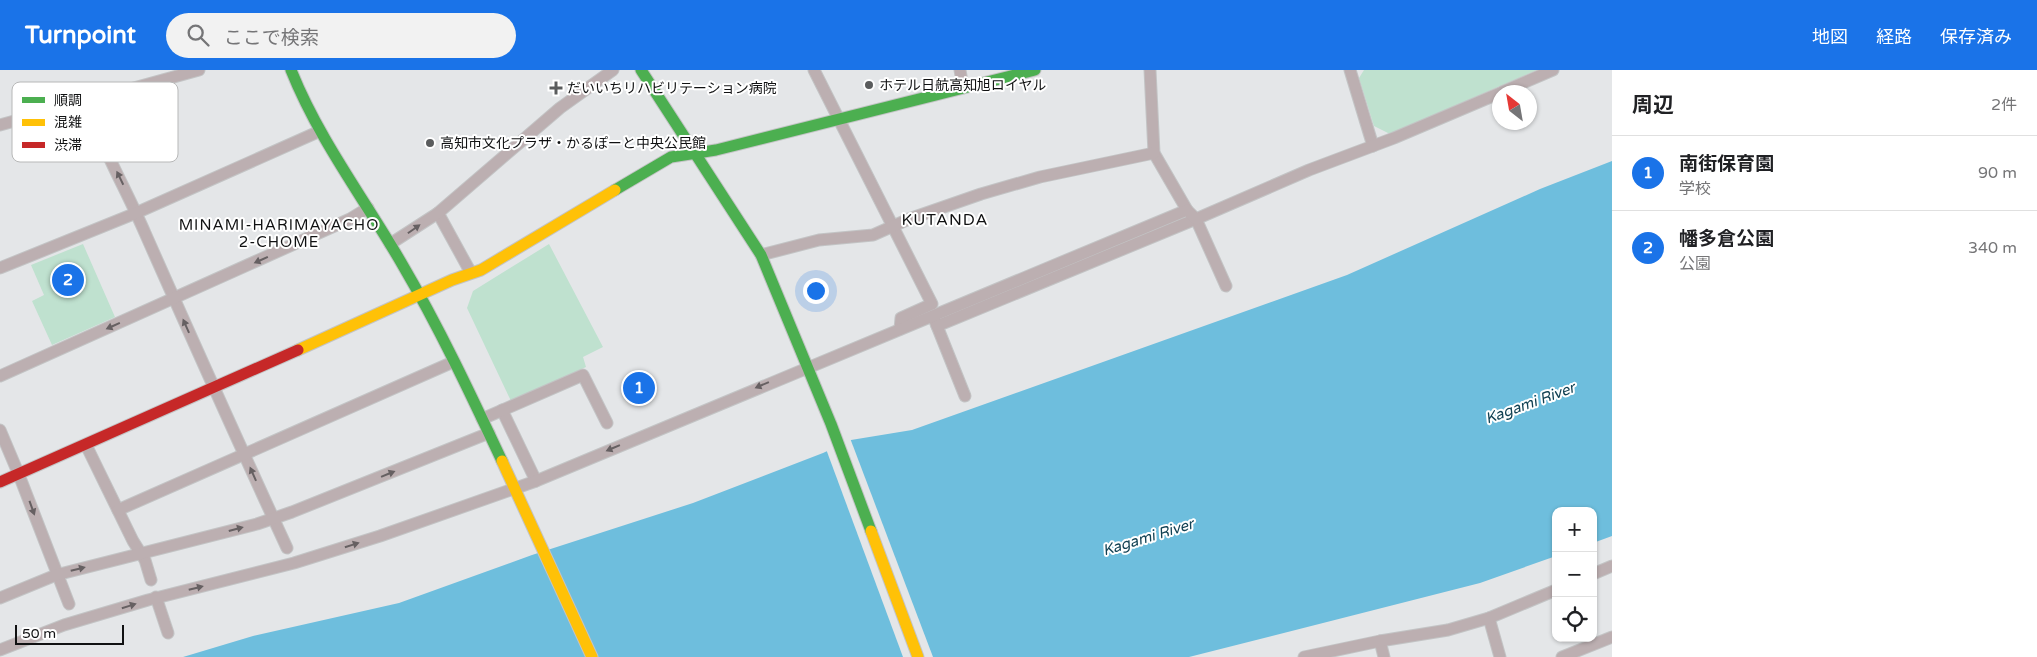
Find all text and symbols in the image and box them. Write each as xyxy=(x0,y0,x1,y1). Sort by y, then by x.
search box xyxy=(166,13,516,58)
text: Turnpoint xyxy=(25,21,136,50)
icon: search xyxy=(184,21,212,49)
text: 地図 xyxy=(1812,26,1848,48)
text: 経路 xyxy=(1876,26,1912,48)
text: 保存済み xyxy=(1940,26,2012,48)
text: ここで検索 xyxy=(224,27,319,49)
place label: ホテル日航高知旭ロイヤル xyxy=(879,77,1047,94)
marker: ホテル日航高知旭ロイヤル xyxy=(863,79,875,91)
place label: だいいちリハビリテーション病院 xyxy=(567,80,777,97)
marker: だいいちリハビリテーション病院 xyxy=(549,81,563,95)
legend xyxy=(12,82,178,162)
north arrow xyxy=(1492,85,1537,130)
text: 順調 xyxy=(54,92,82,109)
text: 周辺 xyxy=(1632,93,1674,118)
text: 2件 xyxy=(1991,95,2017,115)
text: 混雑 xyxy=(54,114,82,131)
place label: 高知市文化プラザ・かるぽーと中央公民館 xyxy=(440,135,706,152)
text: 渋滞 xyxy=(54,137,82,154)
marker: 高知市文化プラザ・かるぽーと中央公民館 xyxy=(424,137,436,149)
text: 南街保育園 xyxy=(1679,153,1774,175)
text: 1 xyxy=(1643,163,1653,183)
text: 90 m xyxy=(1978,163,2017,183)
one-way arrow xyxy=(116,171,124,185)
text: 学校 xyxy=(1679,179,1711,199)
district label: KUTANDA xyxy=(901,210,989,230)
district label: MINAMI-HARIMAYACHO 2-CHOME xyxy=(179,216,379,251)
one-way arrow xyxy=(408,224,421,234)
text: 幡多倉公園 xyxy=(1679,228,1774,250)
text: 2 xyxy=(1643,238,1653,258)
text: 340 m xyxy=(1968,238,2017,258)
text: 公園 xyxy=(1679,254,1711,274)
one-way arrow xyxy=(254,256,268,264)
pin: 2 xyxy=(52,261,84,299)
your location xyxy=(803,278,829,304)
one-way arrow xyxy=(181,319,189,333)
one-way arrow xyxy=(106,323,120,331)
pin: 1 xyxy=(623,369,655,407)
water label: Kagami River xyxy=(1483,378,1579,428)
one-way arrow xyxy=(755,382,769,390)
one-way arrow xyxy=(605,445,620,453)
one-way arrow xyxy=(249,467,257,481)
one-way arrow xyxy=(381,469,395,477)
one-way arrow xyxy=(29,500,36,515)
map controls xyxy=(1552,507,1597,642)
button: + xyxy=(1552,507,1597,552)
water label: Kagami River xyxy=(1100,514,1198,559)
one-way arrow xyxy=(228,525,243,533)
one-way arrow xyxy=(345,540,360,548)
button: − xyxy=(1552,552,1597,597)
one-way arrow xyxy=(71,565,86,573)
one-way arrow xyxy=(188,584,203,592)
button: locate xyxy=(1552,597,1597,642)
one-way arrow xyxy=(121,601,136,609)
scale bar xyxy=(15,622,124,645)
text: 50 m xyxy=(22,625,56,642)

